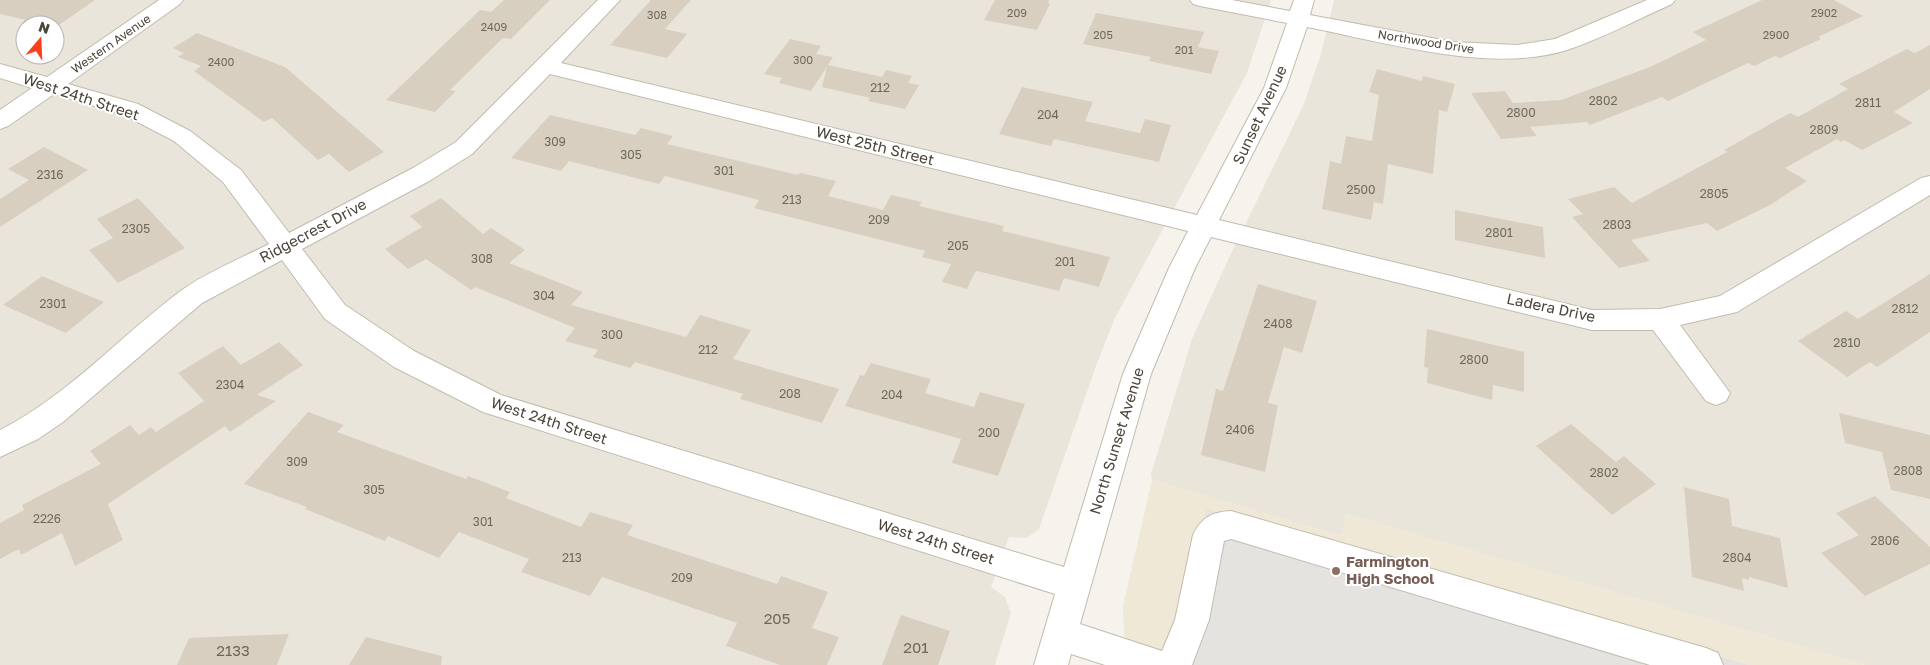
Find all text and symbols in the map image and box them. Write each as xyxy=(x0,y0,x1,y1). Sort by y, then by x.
house number: 209 xyxy=(1007,6,1027,19)
house number: 2902 xyxy=(1811,6,1837,19)
house number: 308 xyxy=(647,8,667,21)
street label: Western Avenue xyxy=(68,11,153,77)
north arrow xyxy=(15,15,65,65)
text: N xyxy=(37,17,52,37)
house number: 2409 xyxy=(481,20,507,33)
street label: Northwood Drive xyxy=(1377,26,1475,57)
house number: 205 xyxy=(1093,28,1113,41)
house number: 2900 xyxy=(1763,28,1790,41)
house number: 201 xyxy=(1175,43,1193,56)
house number: 300 xyxy=(793,53,813,66)
house number: 2400 xyxy=(208,55,235,68)
street label: Sunset Avenue xyxy=(1228,62,1290,167)
street label: West 24th Street xyxy=(21,69,142,123)
house number: 212 xyxy=(870,80,890,95)
house number: 2802 xyxy=(1589,93,1617,108)
house number: 2811 xyxy=(1855,95,1881,110)
house number: 2800 xyxy=(1506,105,1536,120)
house number: 204 xyxy=(1037,107,1059,122)
street label: West 25th Street xyxy=(814,122,936,168)
house number: 2809 xyxy=(1810,122,1838,137)
house number: 309 xyxy=(544,134,566,149)
house number: 305 xyxy=(620,147,642,162)
house number: 301 xyxy=(714,163,734,178)
house number: 2316 xyxy=(36,167,64,182)
house number: 2500 xyxy=(1347,182,1375,197)
house number: 2805 xyxy=(1700,186,1728,201)
house number: 213 xyxy=(782,192,802,207)
street label: Ridgecrest Drive xyxy=(256,194,369,266)
house number: 209 xyxy=(868,212,890,227)
house number: 2803 xyxy=(1603,217,1631,232)
house number: 2305 xyxy=(122,221,150,236)
house number: 2801 xyxy=(1485,225,1513,240)
house number: 205 xyxy=(947,238,969,253)
house number: 308 xyxy=(471,251,493,266)
house number: 201 xyxy=(1055,254,1075,269)
house number: 304 xyxy=(533,288,555,303)
street label: Ladera Drive xyxy=(1505,289,1597,325)
house number: 2301 xyxy=(39,296,67,311)
house number: 2812 xyxy=(1891,301,1919,316)
house number: 2408 xyxy=(1263,316,1293,331)
house number: 300 xyxy=(601,327,623,342)
house number: 2810 xyxy=(1833,335,1861,350)
house number: 212 xyxy=(698,342,718,357)
house number: 2800 xyxy=(1459,352,1489,367)
street label: North Sunset Avenue xyxy=(1085,365,1147,516)
house number: 2304 xyxy=(216,377,244,392)
house number: 208 xyxy=(779,386,801,401)
house number: 204 xyxy=(881,387,903,402)
street label: West 24th Street xyxy=(489,393,610,447)
house number: 2406 xyxy=(1226,422,1254,437)
house number: 200 xyxy=(978,425,1000,440)
house number: 309 xyxy=(286,454,308,469)
house number: 2808 xyxy=(1893,463,1923,478)
house number: 2802 xyxy=(1590,465,1618,480)
house number: 305 xyxy=(363,482,385,497)
house number: 2226 xyxy=(33,511,61,526)
house number: 301 xyxy=(473,514,493,529)
street label: West 24th Street xyxy=(876,515,997,567)
house number: 2806 xyxy=(1871,533,1899,548)
house number: 213 xyxy=(562,550,582,565)
house number: 2804 xyxy=(1722,550,1752,565)
place label: Farmington High School xyxy=(1346,552,1434,587)
marker: Farmington High School xyxy=(1330,565,1342,577)
house number: 209 xyxy=(671,570,693,585)
house number: 205 xyxy=(764,609,790,627)
house number: 201 xyxy=(903,638,929,656)
house number: 2133 xyxy=(216,641,250,659)

